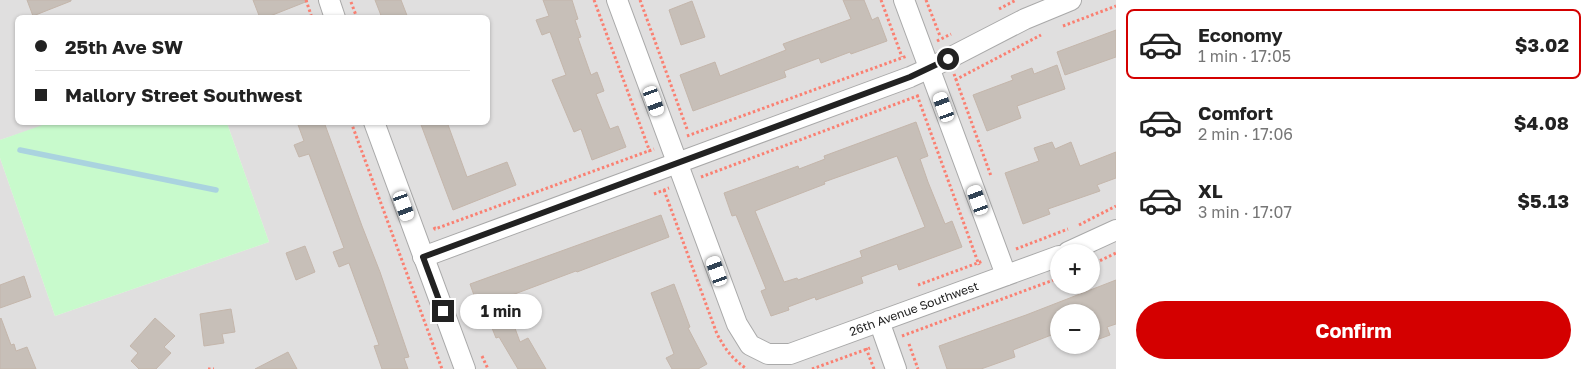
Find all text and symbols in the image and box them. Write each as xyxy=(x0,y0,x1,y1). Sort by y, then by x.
icon: car xyxy=(1138,22,1183,67)
text: Economy xyxy=(1198,23,1283,46)
text: $3.02 xyxy=(1515,33,1569,56)
text: 25th Ave SW xyxy=(65,35,183,58)
text: 1 min · 17:05 xyxy=(1198,46,1291,66)
route start xyxy=(937,48,959,70)
text: Mallory Street Southwest xyxy=(65,83,302,106)
car xyxy=(641,84,666,118)
car xyxy=(931,90,956,124)
icon: car xyxy=(1138,100,1183,145)
text: Comfort xyxy=(1198,101,1273,124)
text: $4.08 xyxy=(1514,111,1569,134)
text: 2 min · 17:06 xyxy=(1198,124,1293,144)
icon: car xyxy=(1138,178,1183,223)
text: XL xyxy=(1198,179,1223,202)
car xyxy=(965,183,990,217)
car xyxy=(391,189,416,223)
text: $5.13 xyxy=(1517,189,1569,212)
text: 3 min · 17:07 xyxy=(1198,202,1292,222)
map controls xyxy=(1050,244,1100,354)
button: + xyxy=(1050,244,1100,294)
car xyxy=(704,254,729,288)
street label: 26th Avenue Southwest xyxy=(847,278,981,339)
callout: 1 min xyxy=(460,294,543,328)
route end xyxy=(432,300,454,322)
text: 1 min xyxy=(481,301,521,321)
button: Confirm xyxy=(1136,301,1571,359)
button: − xyxy=(1050,304,1100,354)

